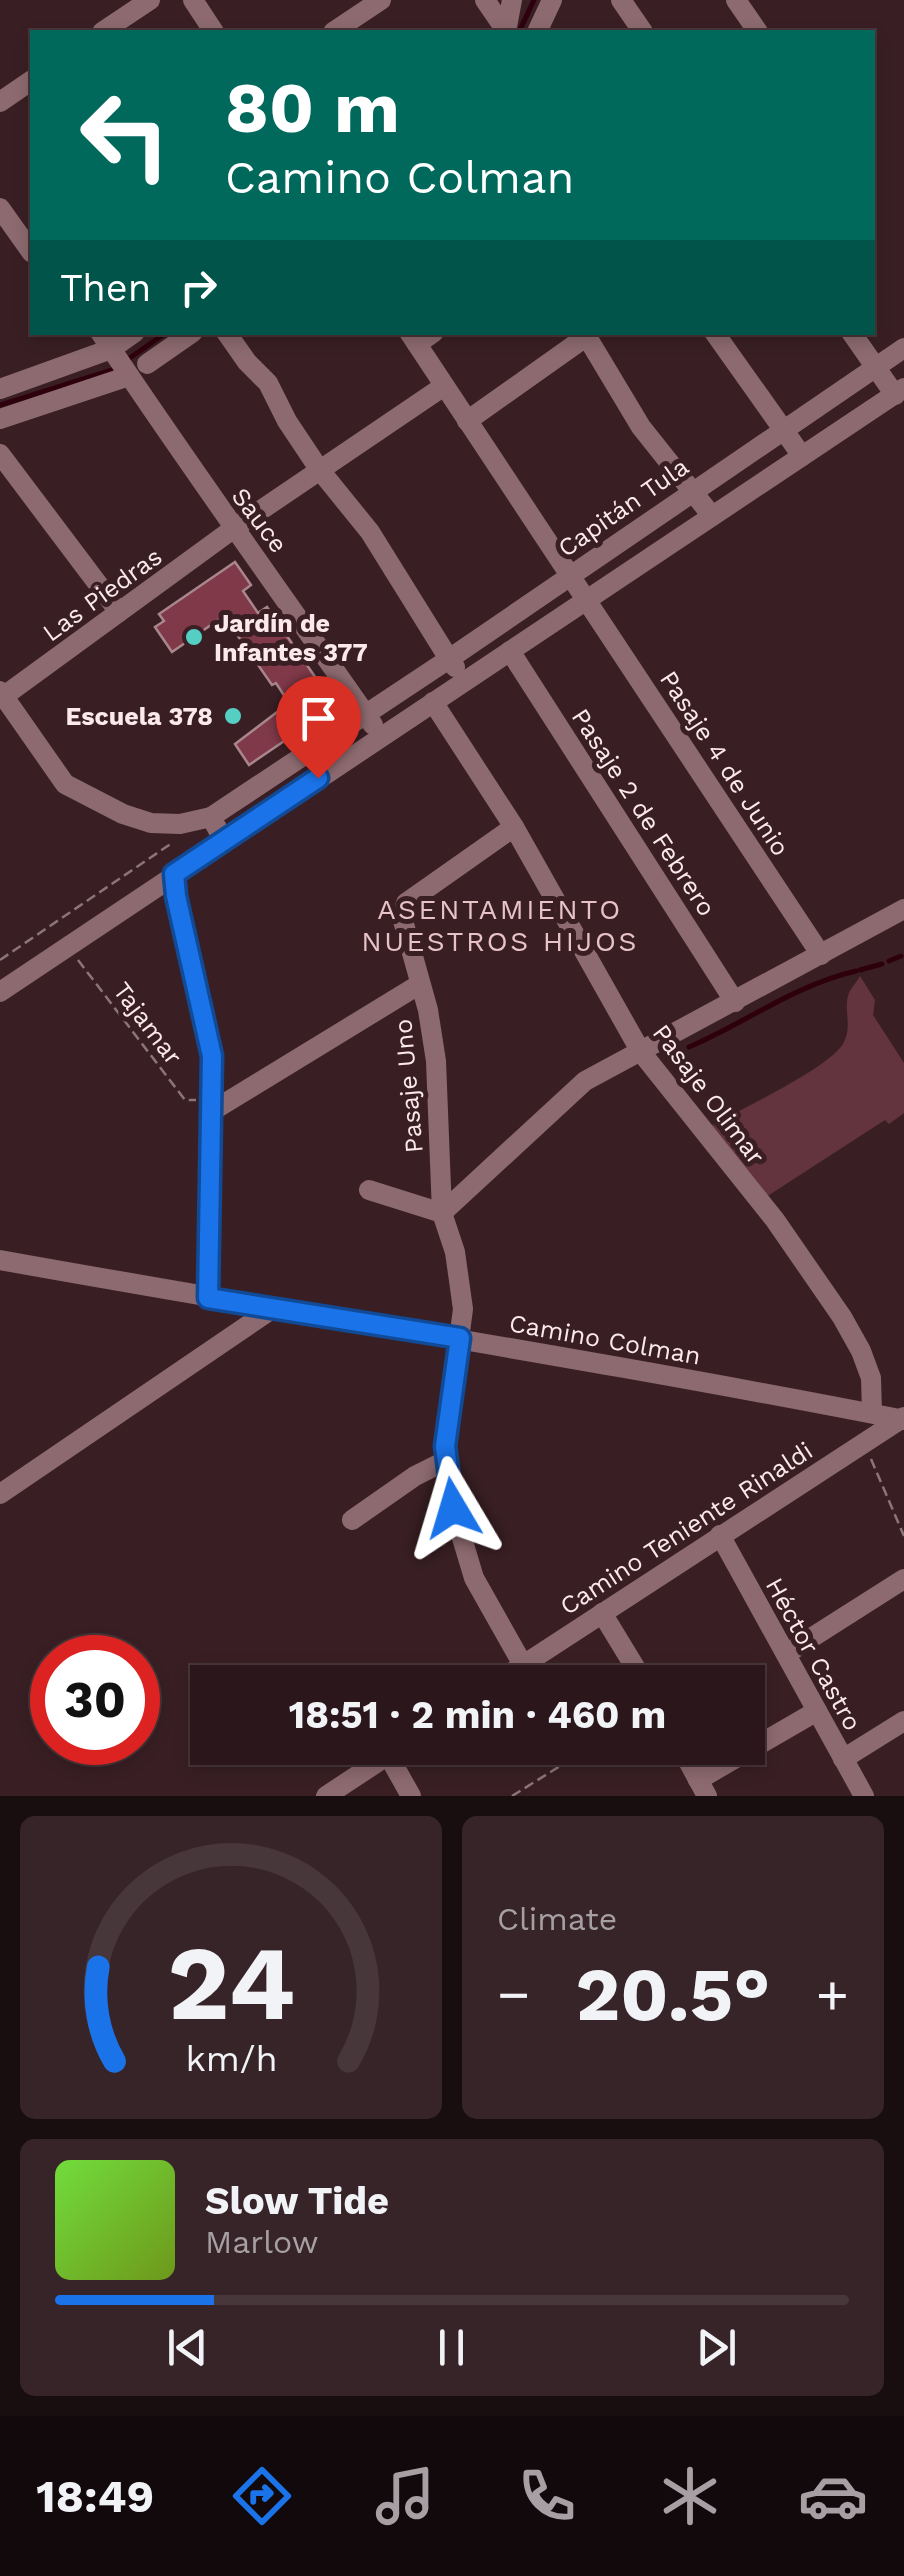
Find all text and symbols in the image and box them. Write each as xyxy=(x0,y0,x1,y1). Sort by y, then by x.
text: 80 m xyxy=(225,67,400,149)
icon: left xyxy=(60,70,190,200)
text: Camino Colman xyxy=(225,151,574,204)
icon: right xyxy=(171,260,226,315)
text: Then xyxy=(60,266,151,310)
street label: Capitán Tula xyxy=(553,452,694,563)
street label: Sauce xyxy=(226,482,293,558)
street label: Las Piedras xyxy=(37,542,167,647)
place label: Jardín de Infantes 377 xyxy=(214,609,368,667)
marker: Jardín de Infantes 377 xyxy=(183,626,205,648)
street label: Pasaje 4 de Junio xyxy=(654,665,795,861)
pin xyxy=(276,676,361,779)
icon: arrive xyxy=(291,691,346,746)
place label: Escuela 378 xyxy=(66,702,213,731)
street label: Pasaje 2 de Febrero xyxy=(566,703,721,921)
marker: Escuela 378 xyxy=(222,705,244,727)
district label: ASENTAMIENTO NUESTROS HIJOS xyxy=(361,893,639,958)
street label: Tajamar xyxy=(107,976,188,1070)
street label: Pasaje Uno xyxy=(388,1018,429,1154)
street label: Pasaje Olimar xyxy=(647,1019,771,1170)
street label: Camino Colman xyxy=(507,1308,703,1371)
street label: Camino Teniente Rinaldi xyxy=(555,1436,818,1621)
position arrow xyxy=(401,1456,505,1560)
street label: Héctor Castro xyxy=(760,1573,867,1736)
speed limit sign: 30 xyxy=(30,1635,160,1765)
text: 18:51 · 2 min · 460 m xyxy=(289,1693,666,1737)
text: Climate xyxy=(497,1900,617,1938)
text: 24 xyxy=(167,1922,295,2044)
text: 20.5° xyxy=(576,1950,770,2038)
text: − xyxy=(497,1962,530,2026)
text: + xyxy=(816,1962,849,2026)
text: km/h xyxy=(185,2038,277,2080)
text: Slow Tide xyxy=(205,2179,389,2223)
text: Marlow xyxy=(205,2223,319,2261)
icon: previous xyxy=(160,2320,215,2375)
icon: pause xyxy=(424,2320,479,2375)
icon: next xyxy=(689,2320,744,2375)
icon: directions xyxy=(227,2461,297,2531)
icon: music xyxy=(370,2461,440,2531)
icon: phone xyxy=(512,2461,582,2531)
icon: climate xyxy=(655,2461,725,2531)
icon: car xyxy=(798,2461,868,2531)
text: 18:49 xyxy=(36,2470,154,2523)

